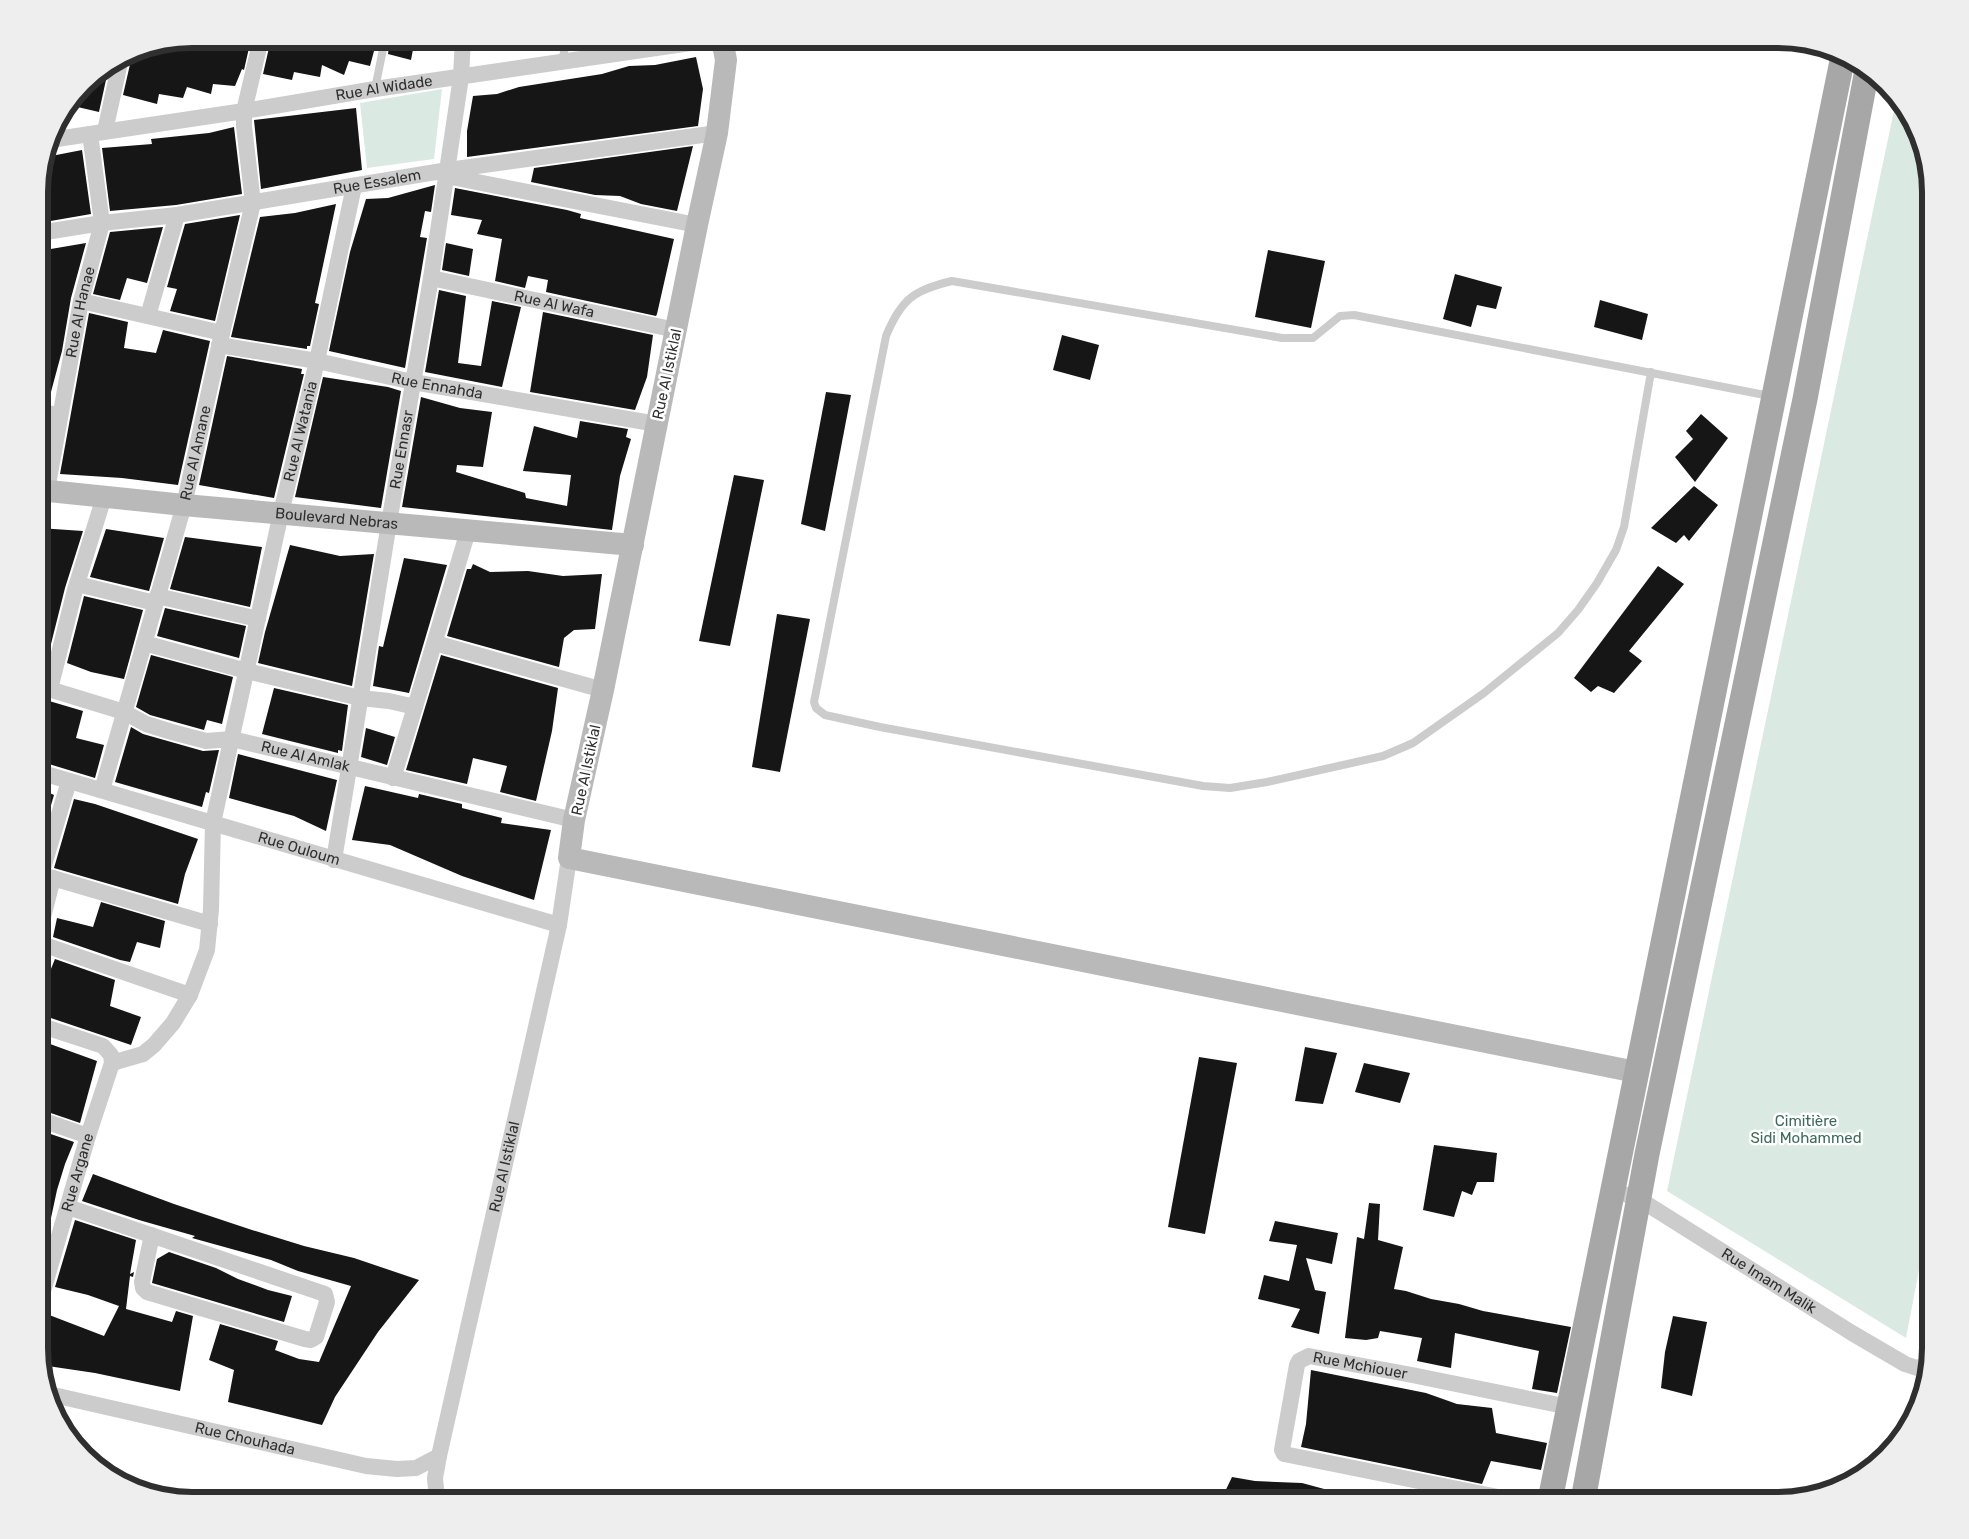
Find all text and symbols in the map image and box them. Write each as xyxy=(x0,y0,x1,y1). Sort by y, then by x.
street label: Rue Al Widade xyxy=(334,72,434,104)
street label: Rue Essalem xyxy=(332,166,422,198)
street label: Rue Al Hanae xyxy=(62,265,99,359)
street label: Rue Al Wafa xyxy=(512,287,596,321)
street label: Rue Al Istiklal xyxy=(649,327,685,421)
street label: Rue Ennahda xyxy=(390,369,484,403)
street label: Rue Al Watania xyxy=(280,379,321,483)
street label: Rue Al Amane xyxy=(176,404,215,502)
street label: Rue Ennasr xyxy=(386,408,417,490)
street label: Boulevard Nebras xyxy=(274,504,399,533)
street label: Rue Al Istiklal xyxy=(568,723,604,817)
street label: Rue Al Amlak xyxy=(259,737,352,776)
street label: Rue Ouloum xyxy=(256,828,342,869)
park label: Cimitière Sidi Mohammed xyxy=(1750,1112,1862,1147)
street label: Rue Al Istiklal xyxy=(485,1120,523,1214)
street label: Rue Argane xyxy=(58,1131,97,1214)
street label: Rue Imam Malik xyxy=(1718,1244,1820,1318)
street label: Rue Mchiouer xyxy=(1311,1348,1409,1383)
street label: Rue Chouhada xyxy=(193,1418,297,1459)

